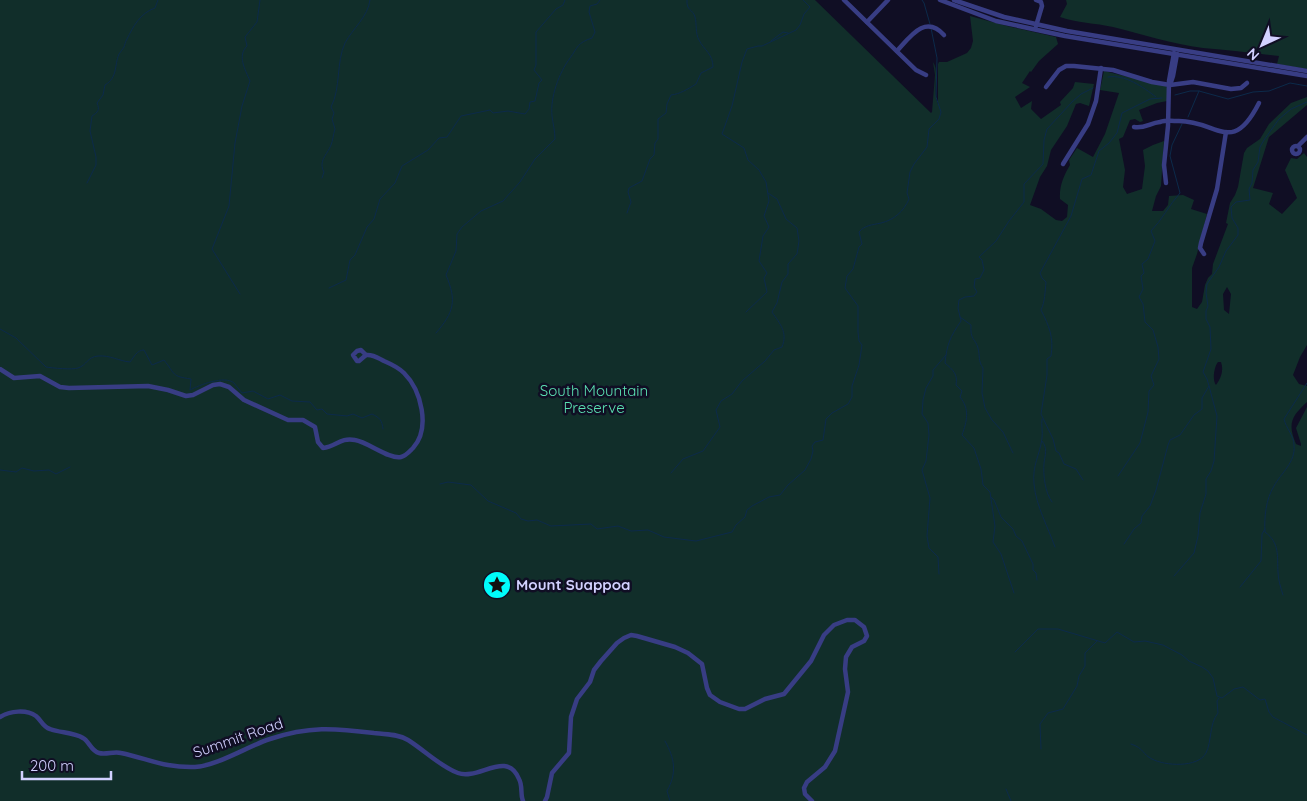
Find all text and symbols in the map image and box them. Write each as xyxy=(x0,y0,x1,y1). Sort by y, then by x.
north arrow xyxy=(1237,20,1287,70)
text: N xyxy=(1243,44,1263,64)
park label: South Mountain Preserve xyxy=(540,381,648,417)
place icon: Mount Suappoa xyxy=(482,570,512,600)
place label: Mount Suappoa xyxy=(516,575,631,594)
street label: Summit Road xyxy=(190,713,285,762)
scale bar xyxy=(22,748,111,780)
text: 200 m xyxy=(30,756,74,775)

